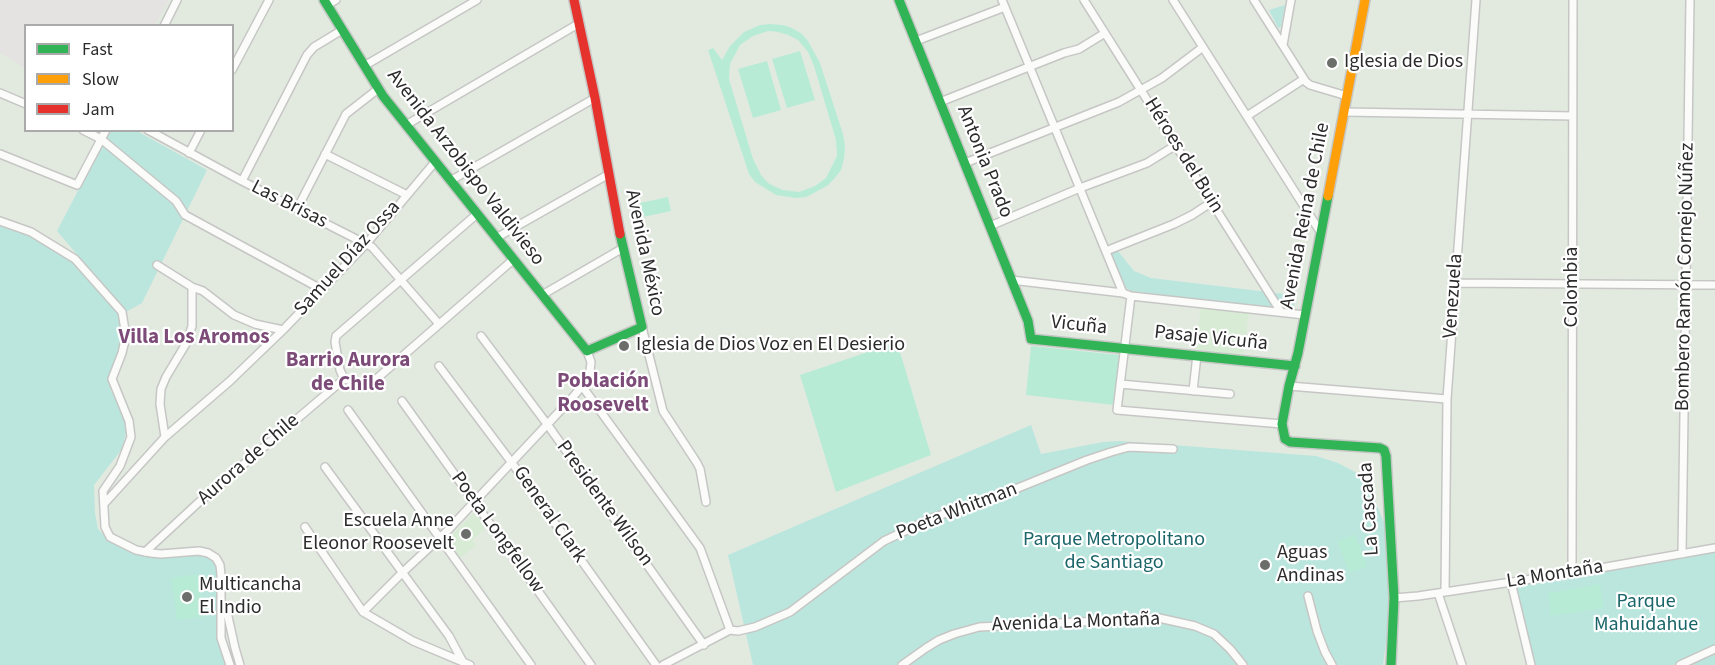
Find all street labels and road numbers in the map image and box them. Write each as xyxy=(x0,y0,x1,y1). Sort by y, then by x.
street label: Avenida Arzobispo Valdivieso xyxy=(381,65,549,271)
street label: Héroes del Buin xyxy=(1138,94,1228,218)
street label: Antonia Prado xyxy=(951,102,1017,222)
street label: Avenida Reina de Chile xyxy=(1276,121,1336,311)
street label: Bombero Ramón Cornejo Núñez xyxy=(1672,143,1700,411)
street label: Las Brisas xyxy=(247,176,331,234)
street label: Avenida México xyxy=(619,188,669,318)
street label: Samuel Díaz Ossa xyxy=(290,196,406,322)
street label: Colombia xyxy=(1561,247,1585,327)
street label: Venezuela xyxy=(1439,253,1469,339)
street label: Vicuña xyxy=(1050,311,1108,341)
street label: Pasaje Vicuña xyxy=(1153,321,1269,357)
street label: Aurora de Chile xyxy=(193,409,305,511)
street label: Presidente Wilson xyxy=(550,436,658,572)
street label: La Cascada xyxy=(1355,461,1385,557)
street label: General Clark xyxy=(507,462,591,568)
street label: Poeta Longfellow xyxy=(445,468,549,598)
street label: Poeta Whitman xyxy=(893,478,1021,546)
street label: La Montaña xyxy=(1505,556,1605,594)
street label: Avenida La Montaña xyxy=(991,608,1161,638)

